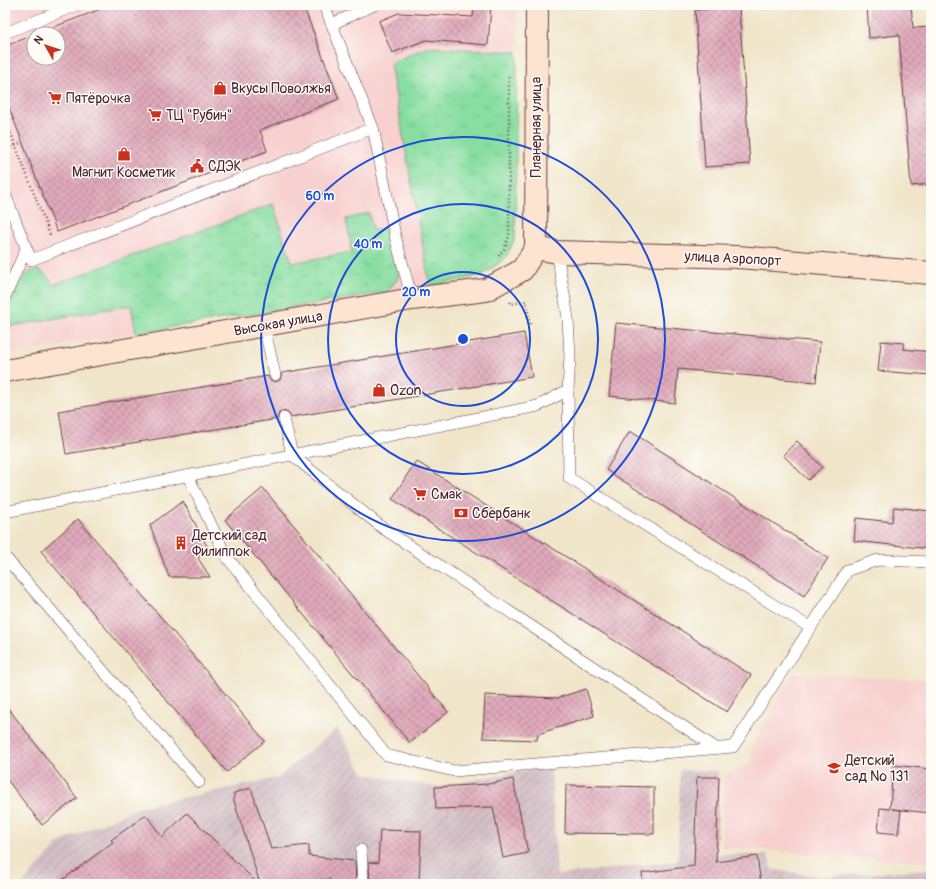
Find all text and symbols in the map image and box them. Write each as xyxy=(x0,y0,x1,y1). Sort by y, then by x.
north arrow xyxy=(26,26,66,66)
text: N xyxy=(31,33,46,47)
street label: Планерная улица xyxy=(528,77,545,177)
shop icon: Вкусы Поволжья xyxy=(212,80,228,96)
place label: Вкусы Поволжья xyxy=(231,80,331,97)
supermarket icon: Пятёрочка xyxy=(47,90,63,106)
place label: Пятёрочка xyxy=(66,90,130,107)
supermarket icon: ТЦ "Рубин" xyxy=(147,107,163,123)
place label: ТЦ "Рубин" xyxy=(166,107,232,124)
shop icon: Магнит Косметик xyxy=(116,146,132,162)
public building icon: СДЭК xyxy=(189,158,205,174)
place label: СДЭК xyxy=(208,158,242,175)
place label: Магнит Косметик xyxy=(72,164,176,181)
text: 60 m xyxy=(306,189,335,204)
text: 40 m xyxy=(353,237,383,252)
street label: улица Аэропорт xyxy=(683,247,782,270)
text: 20 m xyxy=(402,285,430,300)
street label: Высокая улица xyxy=(232,307,324,340)
centre of rings xyxy=(456,332,470,346)
shop icon: Ozon xyxy=(371,382,387,398)
place label: Ozon xyxy=(390,382,422,399)
supermarket icon: Смак xyxy=(412,486,428,502)
place label: Смак xyxy=(431,486,463,503)
bank icon: Сбербанк xyxy=(453,505,469,521)
place label: Сбербанк xyxy=(472,505,531,522)
place label: Детский сад Филиппок xyxy=(191,527,267,560)
building icon: Детский сад Филиппок xyxy=(173,535,189,551)
place label: Детский сад № 131 xyxy=(844,752,909,785)
school or university icon: Детский сад № 131 xyxy=(826,760,842,776)

